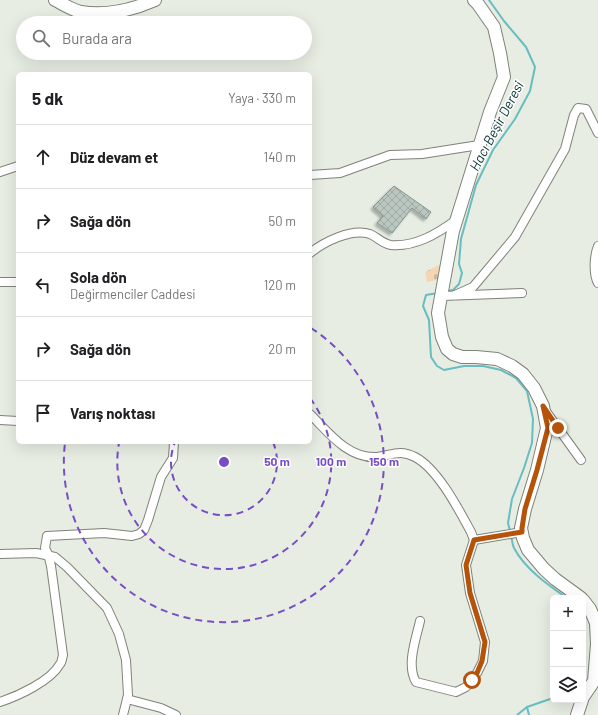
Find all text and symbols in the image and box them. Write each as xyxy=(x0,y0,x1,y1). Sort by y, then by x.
search box xyxy=(16,16,312,60)
icon: search xyxy=(30,27,52,49)
text: Burada ara xyxy=(62,29,132,47)
water label: Hacı Beşir Deresi xyxy=(465,77,527,174)
text: 5 dk xyxy=(32,88,63,108)
text: Yaya · 330 m xyxy=(228,90,296,106)
icon: ahead xyxy=(32,146,54,168)
text: Düz devam et xyxy=(70,148,158,166)
text: 140 m xyxy=(264,149,296,165)
icon: right xyxy=(32,210,54,232)
text: Sağa dön xyxy=(70,212,131,230)
text: 50 m xyxy=(269,213,296,229)
text: Sola dön xyxy=(70,268,127,286)
icon: left xyxy=(32,274,54,296)
text: 120 m xyxy=(264,277,296,293)
text: Değirmenciler Caddesi xyxy=(70,286,195,302)
icon: right xyxy=(32,338,54,360)
text: Sağa dön xyxy=(70,340,131,358)
text: 20 m xyxy=(268,341,296,357)
icon: arrive xyxy=(32,402,54,424)
text: Varış noktası xyxy=(70,404,155,422)
route end xyxy=(549,419,567,437)
text: 50 m xyxy=(264,454,290,468)
text: 100 m xyxy=(316,454,346,468)
text: 150 m xyxy=(369,454,399,468)
centre of rings xyxy=(217,455,231,469)
map controls xyxy=(550,595,586,703)
button: + xyxy=(550,595,586,631)
button: − xyxy=(550,631,586,667)
button: layers xyxy=(550,667,586,703)
route start xyxy=(463,671,481,689)

